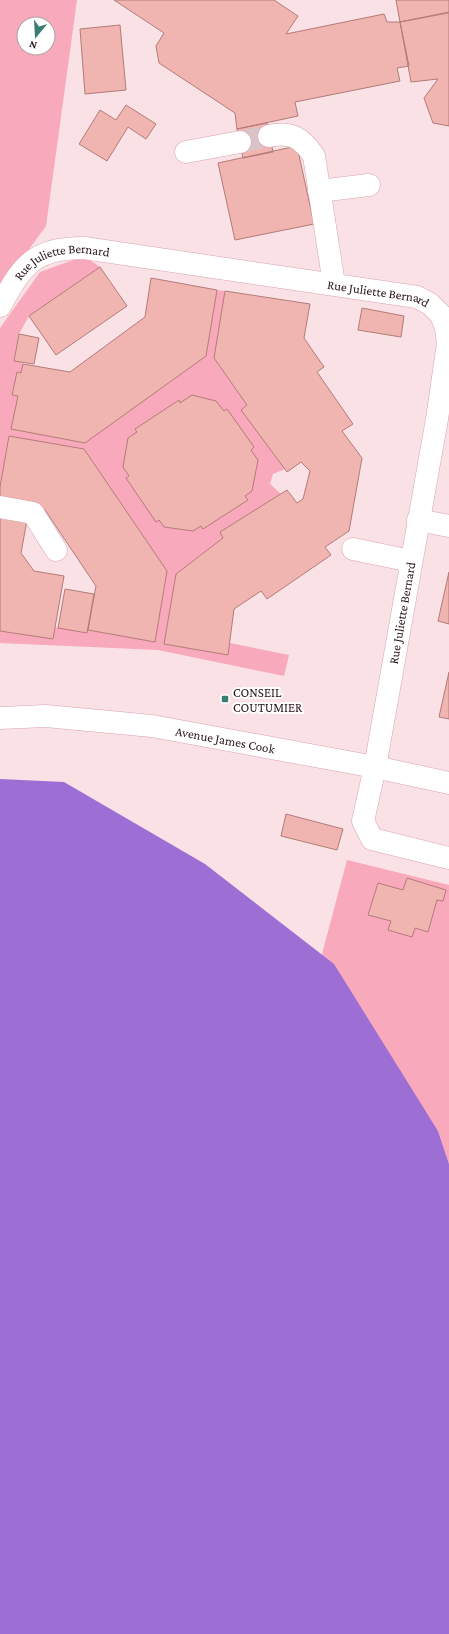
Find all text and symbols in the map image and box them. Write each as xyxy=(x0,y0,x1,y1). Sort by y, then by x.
north arrow xyxy=(16,16,56,56)
text: N xyxy=(27,38,38,52)
street label: Rue Juliette Bernard xyxy=(10,240,111,283)
street label: Rue Juliette Bernard xyxy=(326,276,432,310)
street label: Rue Juliette Bernard xyxy=(386,560,418,665)
place label: CONSEIL COUTUMIER xyxy=(233,685,303,715)
marker: CONSEIL COUTUMIER xyxy=(220,694,230,704)
street label: Avenue James Cook xyxy=(174,723,277,756)

